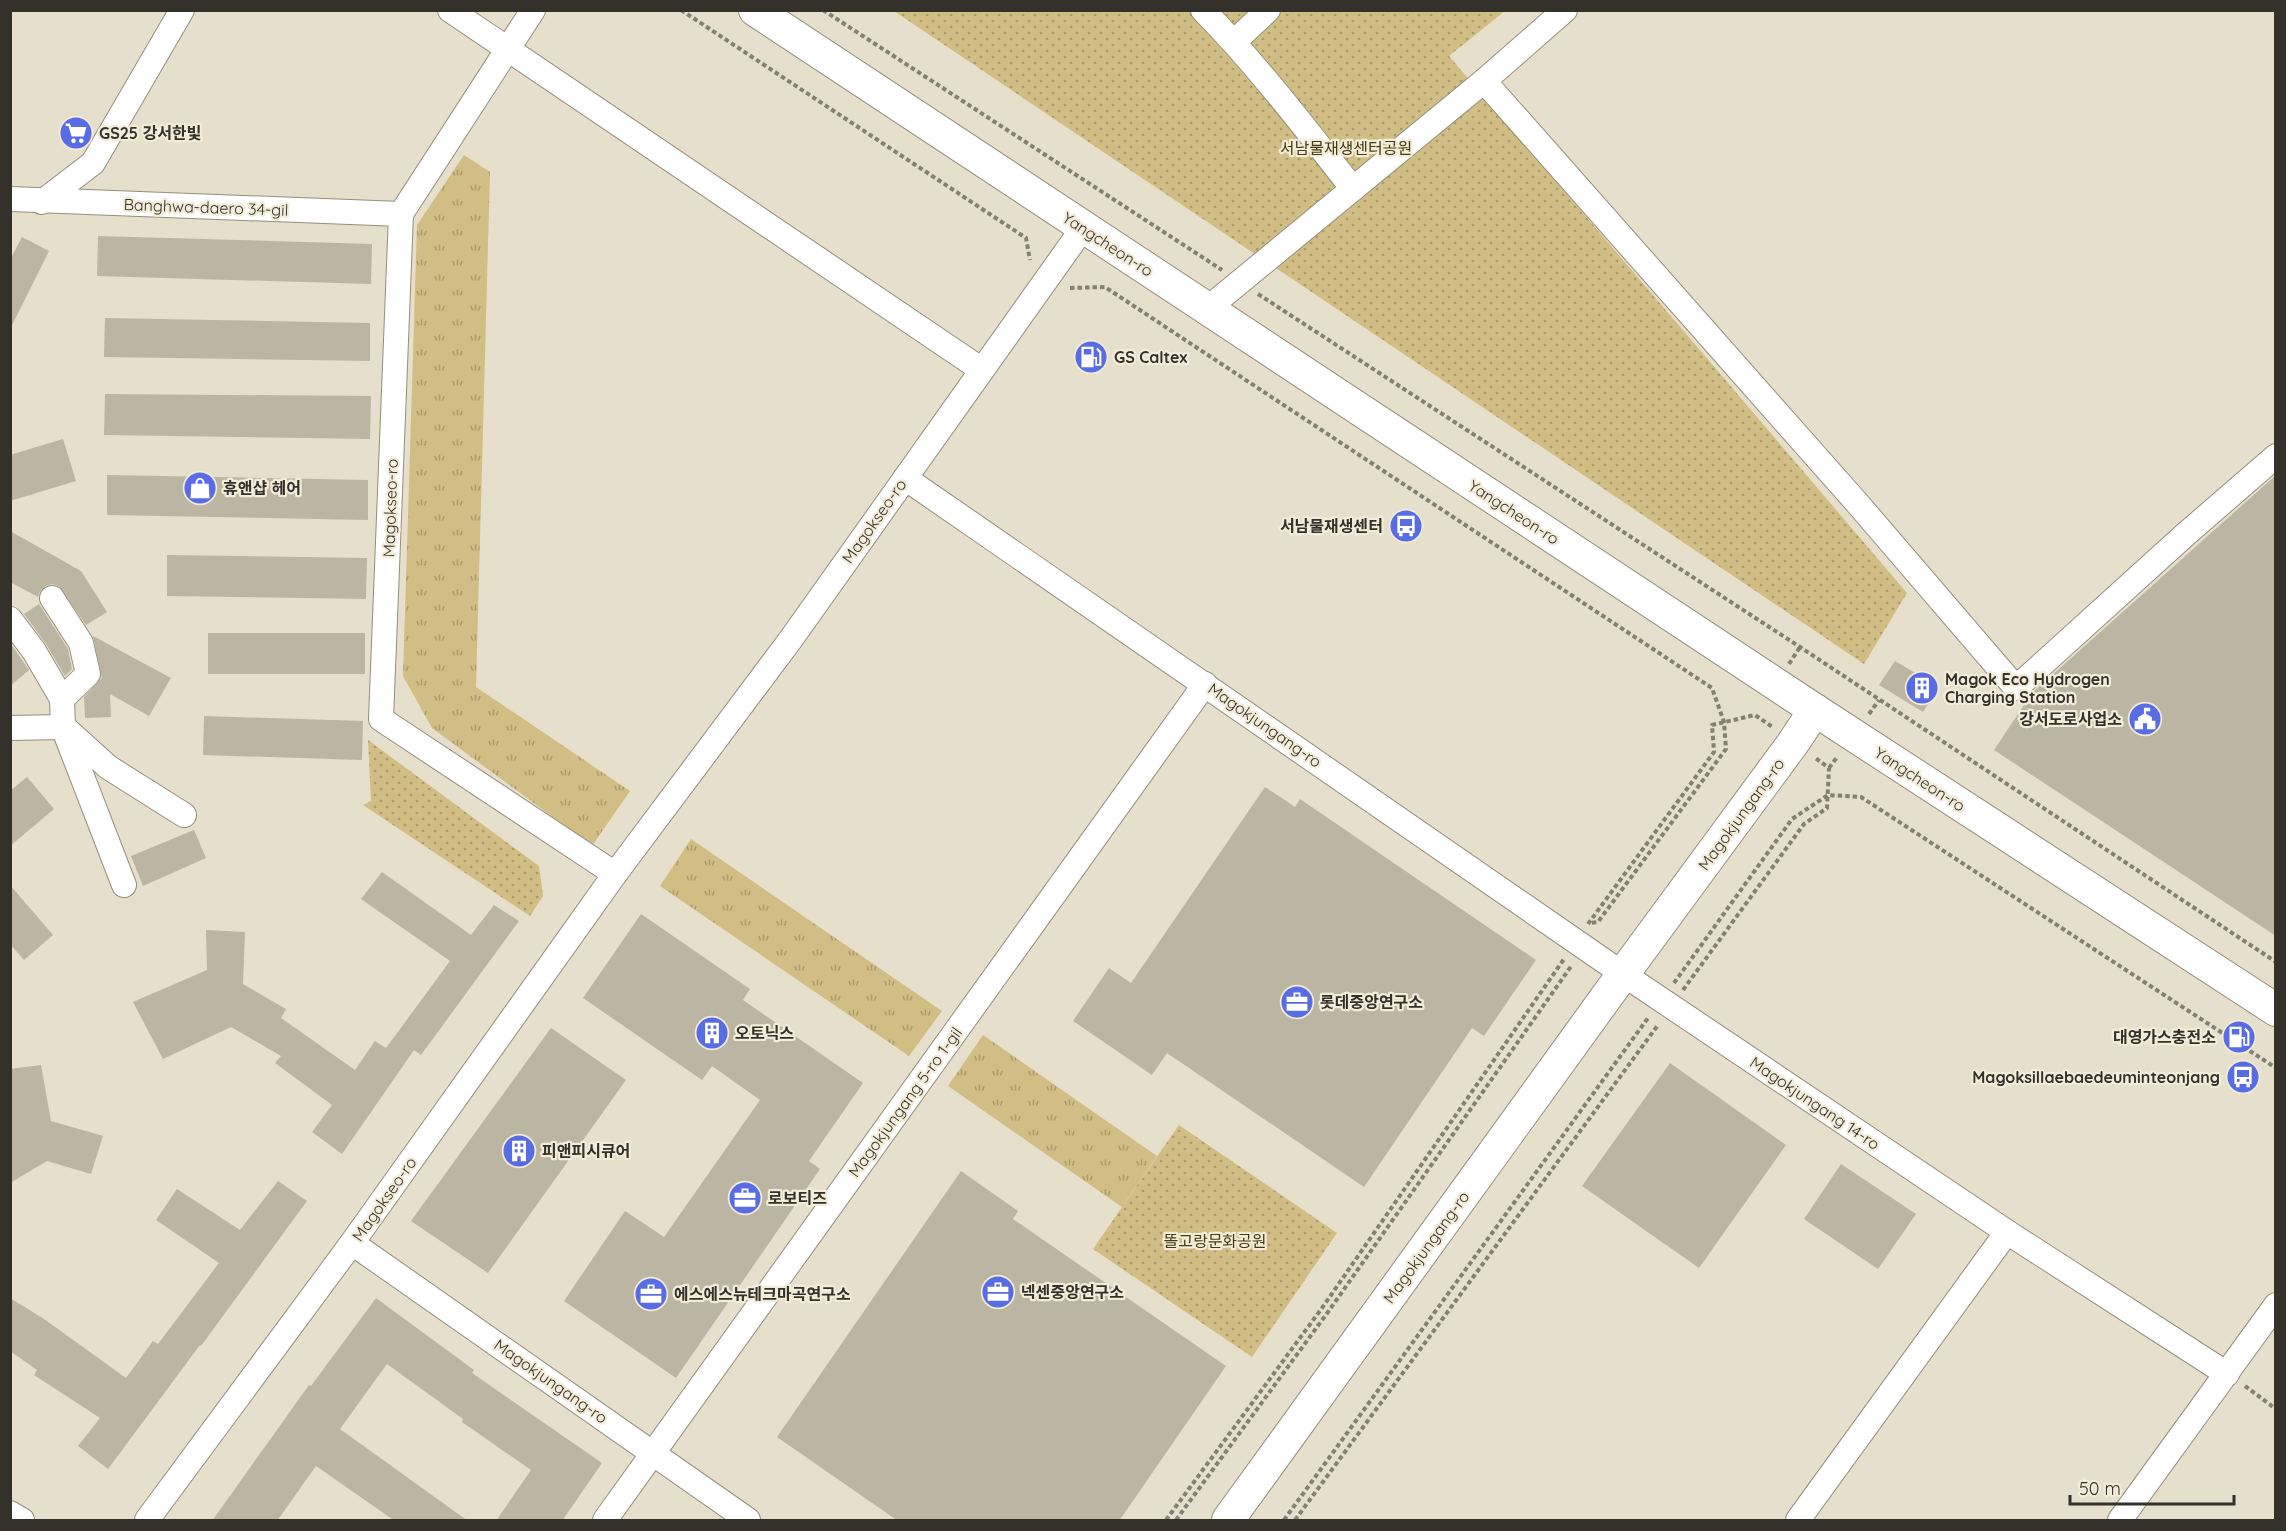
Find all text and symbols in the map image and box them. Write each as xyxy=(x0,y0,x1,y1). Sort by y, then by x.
supermarket icon: GS25 강서한빛 xyxy=(58,115,94,151)
place label: GS25 강서한빛 xyxy=(99,123,201,143)
park label: 서남물재생센터공원 xyxy=(1280,138,1412,158)
street label: Banghwa-daero 34-gil xyxy=(123,194,289,220)
street label: Yangcheon-ro xyxy=(1059,207,1157,281)
fuel station icon: GS Caltex xyxy=(1073,339,1109,375)
place label: GS Caltex xyxy=(1114,347,1187,367)
street label: Magokseo-ro xyxy=(378,458,402,558)
shop icon: 휴앤샵 헤어 xyxy=(182,470,218,506)
street label: Magokseo-ro xyxy=(838,475,910,567)
street label: Yangcheon-ro xyxy=(1465,475,1563,549)
place label: 휴앤샵 헤어 xyxy=(223,478,301,498)
bus stop icon: 서남물재생센터 xyxy=(1388,508,1424,544)
place label: 서남물재생센터 xyxy=(1280,516,1383,536)
place label: Magok Eco Hydrogen Charging Station xyxy=(1945,669,2110,707)
building icon: Magok Eco Hydrogen Charging Station xyxy=(1904,670,1940,706)
street label: Magokjungang-ro xyxy=(1204,678,1326,772)
public building icon: 강서도로사업소 xyxy=(2127,701,2163,737)
place label: 강서도로사업소 xyxy=(2019,709,2122,729)
street label: Yangcheon-ro xyxy=(1871,742,1969,816)
street label: Magokjungang-ro xyxy=(1694,754,1788,874)
office icon: 롯데중앙연구소 xyxy=(1279,984,1315,1020)
place label: 롯데중앙연구소 xyxy=(1320,992,1423,1012)
building icon: 오토닉스 xyxy=(694,1015,730,1051)
fuel station icon: 대영가스충전소 xyxy=(2221,1019,2257,1055)
place label: 오토닉스 xyxy=(735,1023,794,1043)
street label: Magokjungang 5-ro 1-gil xyxy=(844,1023,966,1181)
place label: 대영가스충전소 xyxy=(2113,1027,2216,1047)
street label: Magokjungang 14-ro xyxy=(1746,1052,1884,1154)
bus stop icon: Magoksillaebaedeuminteonjang xyxy=(2225,1059,2261,1095)
place label: Magoksillaebaedeuminteonjang xyxy=(1972,1067,2220,1087)
building icon: 피앤피시큐어 xyxy=(501,1133,537,1169)
place label: 피앤피시큐어 xyxy=(542,1141,630,1161)
street label: Magokseo-ro xyxy=(348,1153,420,1245)
office icon: 로보티즈 xyxy=(727,1180,763,1216)
street label: Magokjungang-ro xyxy=(1379,1187,1473,1307)
place label: 로보티즈 xyxy=(768,1188,827,1208)
park label: 똘고랑문화공원 xyxy=(1163,1231,1267,1251)
office icon: 넥센중앙연구소 xyxy=(980,1274,1016,1310)
office icon: 에스에스뉴테크마곡연구소 xyxy=(633,1276,669,1312)
place label: 넥센중앙연구소 xyxy=(1021,1282,1124,1302)
place label: 에스에스뉴테크마곡연구소 xyxy=(674,1284,851,1304)
street label: Magokjungang-ro xyxy=(490,1334,612,1428)
scale bar xyxy=(2070,1468,2234,1506)
text: 50 m xyxy=(2079,1477,2121,1500)

